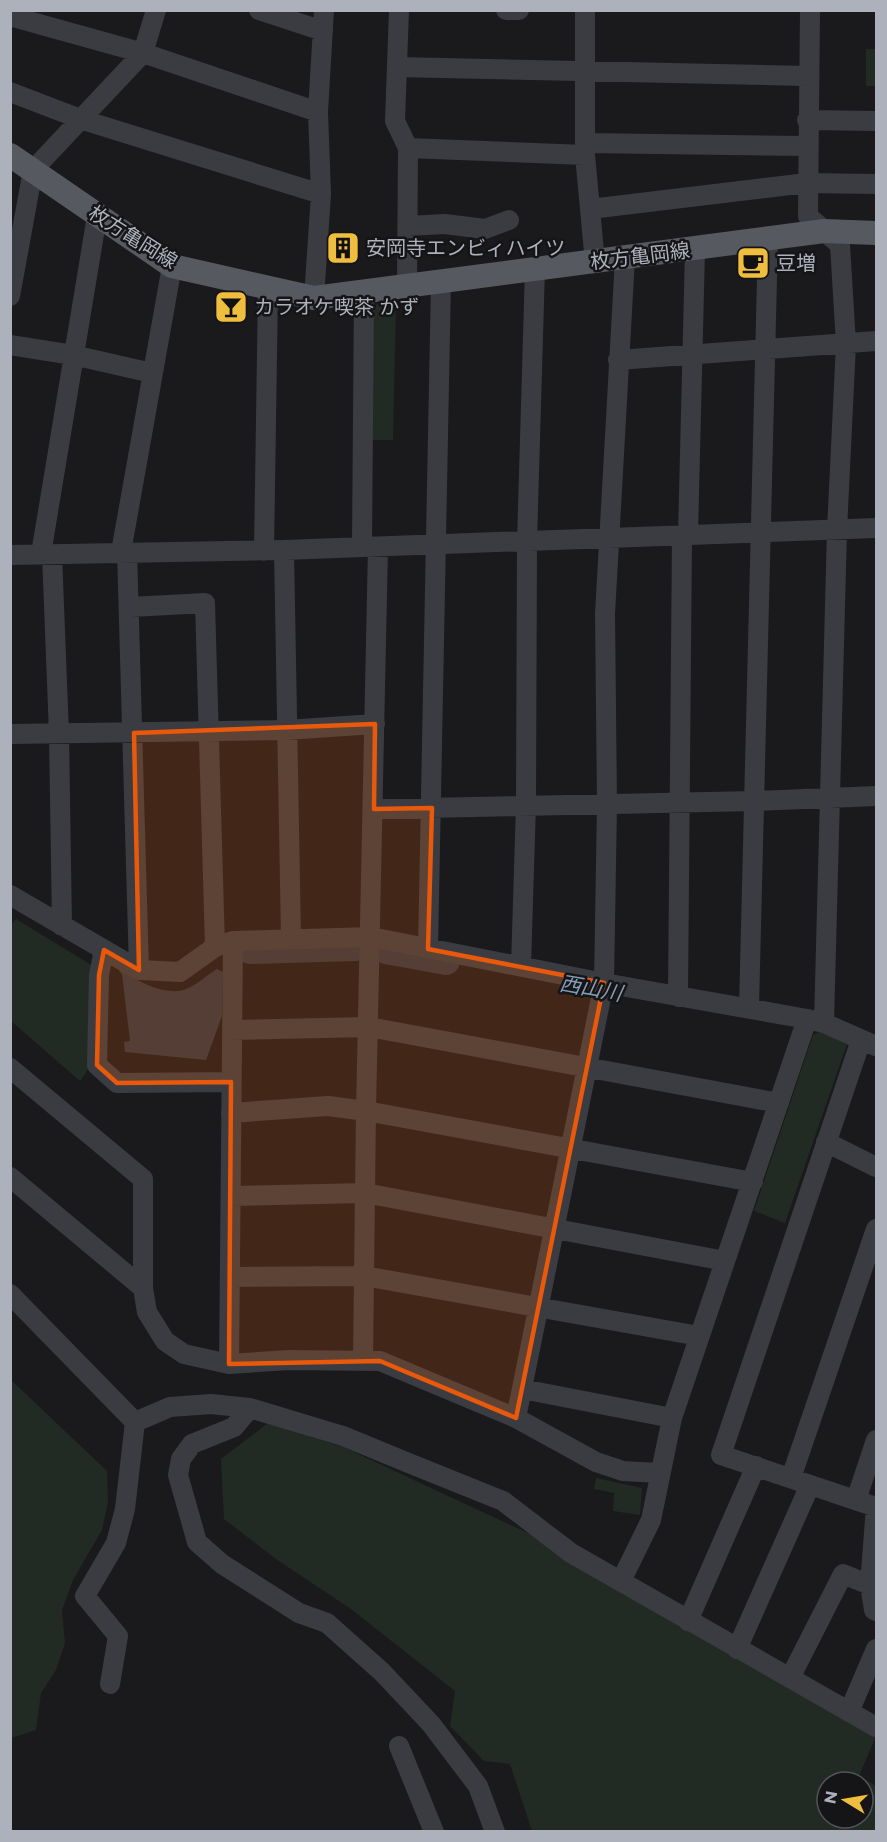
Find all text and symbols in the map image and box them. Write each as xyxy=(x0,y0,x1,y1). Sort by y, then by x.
street label: 枚方亀岡線 xyxy=(84,200,182,274)
building icon: 安岡寺エンビィハイツ xyxy=(325,230,361,266)
place label: 安岡寺エンビィハイツ xyxy=(366,236,565,260)
street label: 枚方亀岡線 xyxy=(589,238,691,274)
cafe icon: 豆増 xyxy=(735,245,771,281)
place label: 豆増 xyxy=(776,251,816,275)
bar icon: カラオケ喫茶 かず xyxy=(213,289,249,325)
place label: カラオケ喫茶 かず xyxy=(254,295,419,319)
water label: 西山川 xyxy=(558,970,626,1006)
north arrow xyxy=(815,1770,875,1830)
text: N xyxy=(820,1789,841,1805)

